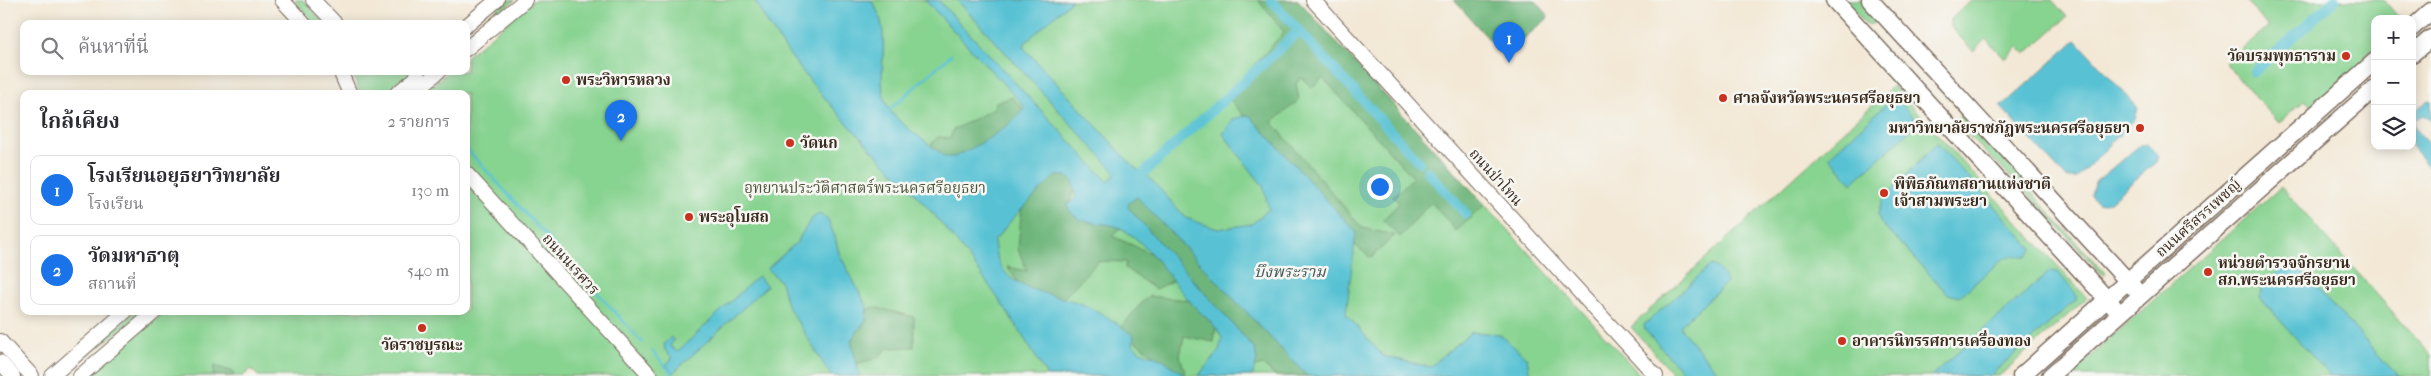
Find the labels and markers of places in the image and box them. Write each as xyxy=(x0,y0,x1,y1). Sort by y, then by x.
pin: 1 xyxy=(1493,22,1525,63)
place label: วัดบรมพุทธาราม xyxy=(2227,47,2336,67)
marker: วัดบรมพุทธาราม xyxy=(2340,50,2352,62)
place label: พระวิหารหลวง xyxy=(576,71,671,89)
marker: พระวิหารหลวง xyxy=(560,74,572,86)
place label: ศาลจังหวัดพระนครศรีอยุธยา xyxy=(1733,89,1921,109)
marker: ศาลจังหวัดพระนครศรีอยุธยา xyxy=(1717,92,1729,104)
pin: 2 xyxy=(605,100,637,141)
place label: มหาวิทยาลัยราชภัฏพระนครศรีอยุธยา xyxy=(1888,119,2130,139)
marker: มหาวิทยาลัยราชภัฏพระนครศรีอยุธยา xyxy=(2134,122,2146,134)
place label: วัดนก xyxy=(800,134,838,152)
marker: วัดนก xyxy=(784,137,796,149)
place label: พิพิธภัณฑสถานแห่งชาติ เจ้าสามพระยา xyxy=(1894,175,2051,210)
marker: พิพิธภัณฑสถานแห่งชาติ เจ้าสามพระยา xyxy=(1878,187,1890,199)
place label: พระอุโบสถ xyxy=(699,206,769,228)
marker: พระอุโบสถ xyxy=(683,211,695,223)
place label: หน่วยตำรวจจักรยาน สภ.พระนครศรีอยุธยา xyxy=(2218,254,2356,291)
marker: หน่วยตำรวจจักรยาน สภ.พระนครศรีอยุธยา xyxy=(2202,266,2214,278)
marker: วัดราชบูรณะ xyxy=(416,322,428,334)
place label: อาคารนิทรรศการเครื่องทอง xyxy=(1852,330,2031,350)
marker: อาคารนิทรรศการเครื่องทอง xyxy=(1836,335,1848,347)
place label: วัดราชบูรณะ xyxy=(381,336,463,355)

